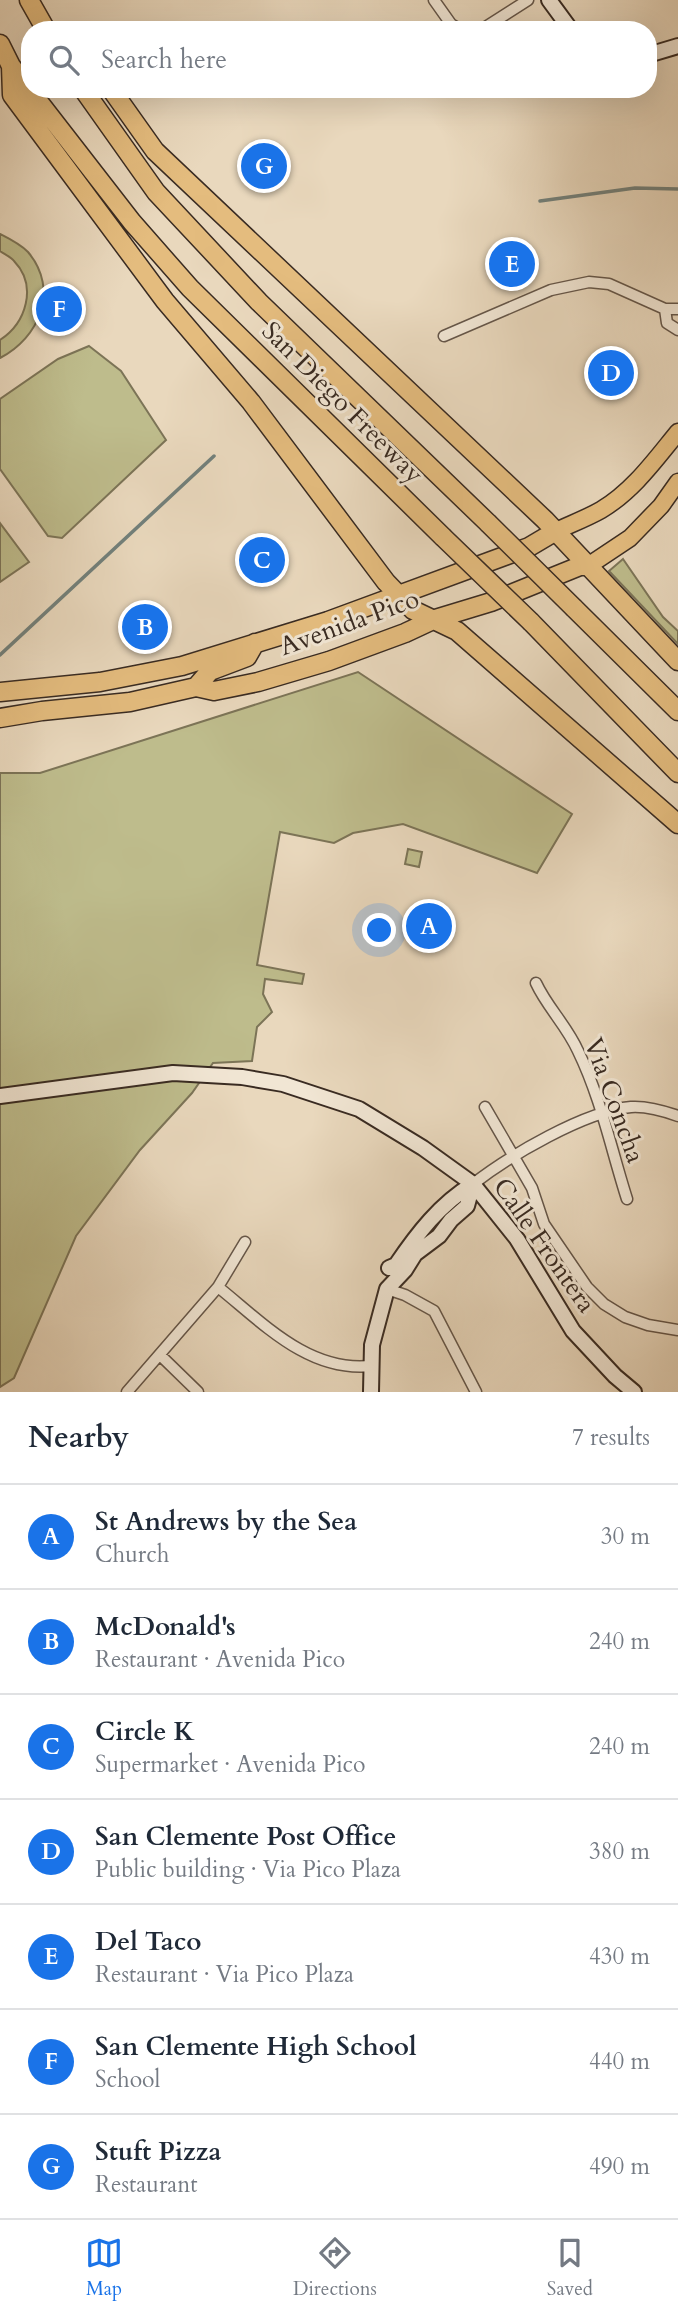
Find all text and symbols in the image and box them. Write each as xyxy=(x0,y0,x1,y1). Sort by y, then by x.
search box xyxy=(21,21,657,98)
icon: search xyxy=(45,41,83,79)
text: Search here xyxy=(101,42,227,77)
pin: G xyxy=(241,140,287,192)
pin: E xyxy=(489,238,535,290)
pin: F xyxy=(36,283,82,335)
street label: San Diego Freeway xyxy=(254,314,431,491)
pin: D xyxy=(588,347,634,399)
pin: C xyxy=(239,534,285,586)
street label: Avenida Pico xyxy=(274,581,424,664)
pin: B xyxy=(122,601,168,653)
pin: A xyxy=(406,900,452,952)
your location xyxy=(362,913,396,947)
street label: Via Concha xyxy=(576,1033,653,1168)
street label: Calle Frontera xyxy=(485,1171,604,1320)
text: Nearby xyxy=(28,1417,129,1458)
text: 7 results xyxy=(572,1422,650,1453)
text: St Andrews by the Sea xyxy=(95,1504,357,1539)
text: A xyxy=(42,1521,60,1552)
text: 30 m xyxy=(601,1521,650,1552)
text: Church xyxy=(95,1539,169,1570)
text: McDonald's xyxy=(95,1609,236,1644)
text: B xyxy=(43,1626,59,1657)
text: 240 m xyxy=(589,1626,650,1657)
text: Restaurant · Avenida Pico xyxy=(95,1644,345,1675)
text: Circle K xyxy=(95,1714,195,1749)
text: C xyxy=(42,1731,60,1762)
text: 240 m xyxy=(589,1731,650,1762)
text: Supermarket · Avenida Pico xyxy=(95,1749,366,1780)
text: San Clemente Post Office xyxy=(95,1819,396,1854)
text: D xyxy=(41,1836,61,1867)
text: 380 m xyxy=(589,1836,650,1867)
text: Public building · Via Pico Plaza xyxy=(95,1854,401,1885)
text: Del Taco xyxy=(95,1924,202,1959)
text: E xyxy=(44,1941,58,1972)
text: 430 m xyxy=(589,1941,650,1972)
text: Restaurant · Via Pico Plaza xyxy=(95,1959,354,1990)
text: San Clemente High School xyxy=(95,2029,417,2064)
text: F xyxy=(44,2046,58,2077)
text: 440 m xyxy=(589,2046,650,2077)
text: School xyxy=(95,2064,160,2095)
text: Stuft Pizza xyxy=(95,2134,221,2169)
text: G xyxy=(42,2151,60,2182)
text: 490 m xyxy=(589,2151,650,2182)
text: Restaurant xyxy=(95,2169,198,2200)
tab: Map xyxy=(85,2234,123,2302)
tab: Directions xyxy=(293,2234,377,2302)
tab: Saved xyxy=(547,2234,593,2302)

